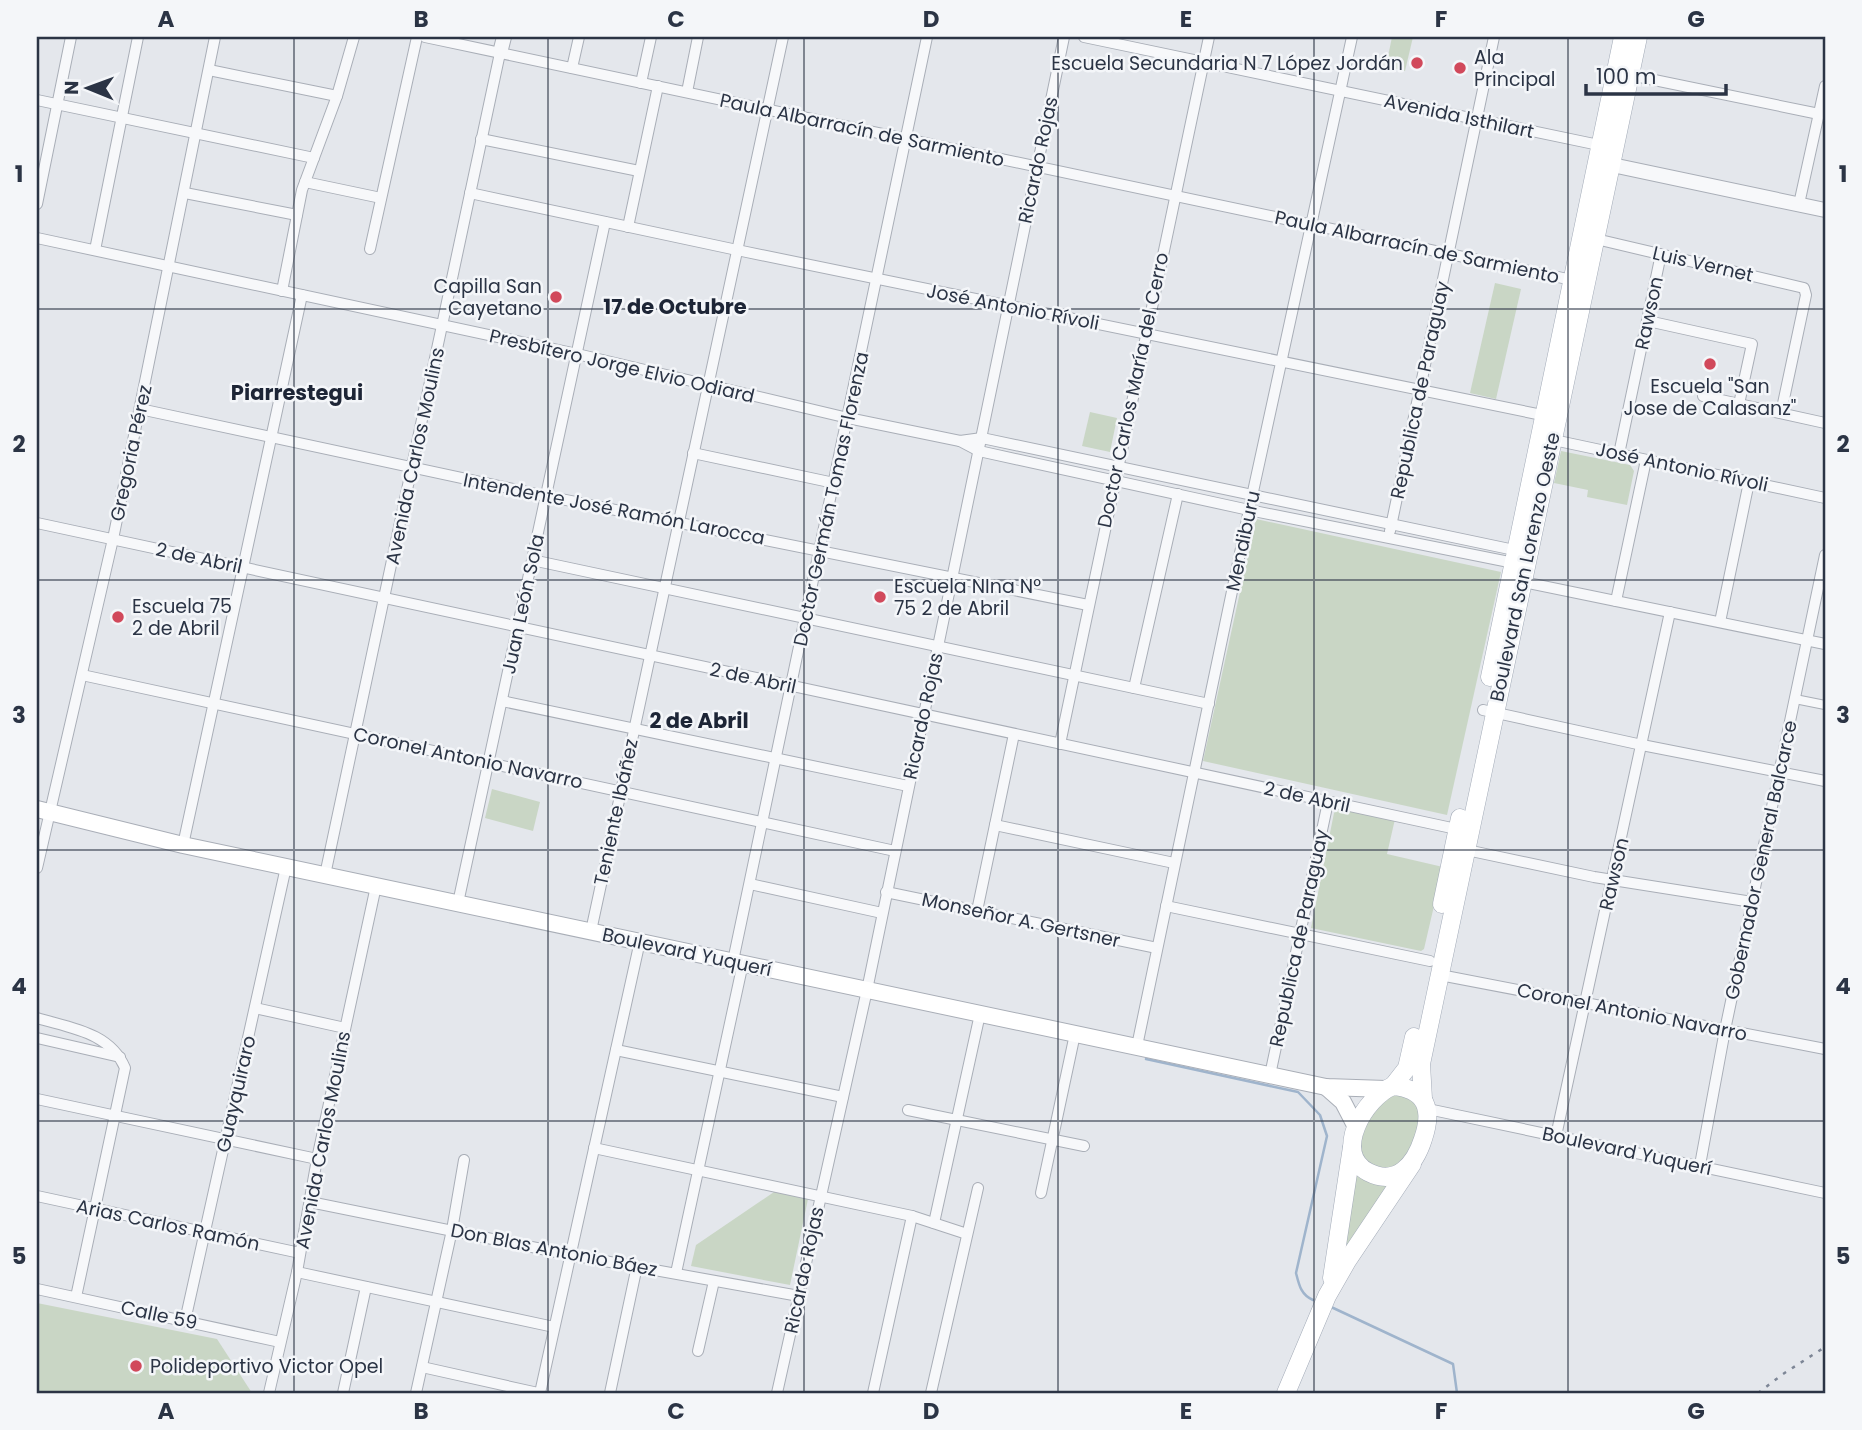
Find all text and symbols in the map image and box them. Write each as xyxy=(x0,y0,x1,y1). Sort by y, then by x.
text: A xyxy=(158,3,175,35)
text: B xyxy=(413,3,429,35)
text: C xyxy=(667,3,685,35)
text: D xyxy=(923,3,939,35)
text: E xyxy=(1180,3,1192,35)
text: F xyxy=(1435,3,1447,35)
text: G xyxy=(1687,3,1705,35)
place label: Ala Principal xyxy=(1474,44,1556,93)
place label: Escuela Secundaria N 7 López Jordán xyxy=(1051,50,1403,77)
north arrow xyxy=(52,52,122,122)
scale bar xyxy=(1586,52,1726,96)
marker: Escuela Secundaria N 7 López Jordán xyxy=(1409,55,1425,71)
marker: Ala Principal xyxy=(1452,60,1468,76)
text: 100 m xyxy=(1596,62,1656,91)
text: N xyxy=(58,80,85,95)
street label: Paula Albarracín de Sarmiento xyxy=(717,87,1007,173)
street label: Avenida Isthilart xyxy=(1382,87,1537,145)
street label: Ricardo Rojas xyxy=(1011,94,1065,226)
text: 1 xyxy=(15,158,23,190)
text: 1 xyxy=(1839,158,1847,190)
street label: Paula Albarracín de Sarmiento xyxy=(1272,204,1562,290)
street label: Luis Vernet xyxy=(1650,239,1756,289)
street label: Doctor Carlos María del Cerro xyxy=(1091,250,1175,530)
place label: Capilla San Cayetano xyxy=(434,273,542,322)
street label: Rawson xyxy=(1628,274,1670,352)
street label: José Antonio Rívoli xyxy=(924,277,1102,337)
street label: Republica de Paraguay xyxy=(1384,278,1456,501)
marker: Capilla San Cayetano xyxy=(548,289,564,305)
district label: 17 de Octubre xyxy=(603,292,747,321)
street label: Presbítero Jorge Elvio Odiard xyxy=(487,322,757,410)
street label: Avenida Carlos Moulins xyxy=(379,345,451,567)
street label: Doctor Germán Tomas Florenza xyxy=(787,349,875,649)
marker: Escuela "San Jose de Calasanz" xyxy=(1702,356,1718,372)
place label: Escuela "San Jose de Calasanz" xyxy=(1624,373,1796,422)
district label: Piarrestegui xyxy=(231,378,363,407)
street label: Gregoria Pérez xyxy=(103,382,159,524)
text: 2 xyxy=(12,428,26,460)
text: 2 xyxy=(1836,428,1850,460)
street label: Boulevard San Lorenzo Oeste xyxy=(1483,430,1567,704)
street label: José Antonio Rívoli xyxy=(1593,436,1771,498)
street label: Intendente José Ramón Larocca xyxy=(461,466,767,552)
street label: Mendiburu xyxy=(1219,488,1267,594)
street label: Juan León Sola xyxy=(495,531,551,677)
street label: 2 de Abril xyxy=(153,536,245,580)
place label: Escuela NIna N° 75 2 de Abril xyxy=(894,573,1041,622)
marker: Escuela NIna N° 75 2 de Abril xyxy=(872,589,888,605)
place label: Escuela 75 2 de Abril xyxy=(132,593,232,642)
marker: Escuela 75 2 de Abril xyxy=(110,609,126,625)
street label: Ricardo Rojas xyxy=(896,650,950,782)
street label: 2 de Abril xyxy=(707,656,799,700)
text: 3 xyxy=(12,699,26,731)
text: 3 xyxy=(1836,699,1850,731)
district label: 2 de Abril xyxy=(649,706,749,735)
street label: Gobernador General Balcarce xyxy=(1718,718,1804,1002)
street label: Coronel Antonio Navarro xyxy=(351,720,585,796)
street label: Teniente Ibáñez xyxy=(587,736,645,888)
street label: 2 de Abril xyxy=(1261,775,1353,819)
street label: Republica de Paraguay xyxy=(1263,826,1335,1049)
street label: Rawson xyxy=(1592,835,1636,913)
street label: Monseñor A. Gertsner xyxy=(919,886,1123,954)
street label: Boulevard Yuquerí xyxy=(600,921,775,983)
text: 4 xyxy=(11,970,27,1002)
text: 4 xyxy=(1835,970,1851,1002)
street label: Coronel Antonio Navarro xyxy=(1515,976,1749,1048)
street label: Avenida Carlos Moulins xyxy=(289,1029,357,1251)
street label: Guayquiraro xyxy=(209,1033,263,1155)
street label: Boulevard Yuquerí xyxy=(1540,1120,1715,1182)
street label: Arias Carlos Ramón xyxy=(74,1192,262,1258)
street label: Ricardo Rojas xyxy=(777,1204,831,1336)
street label: Don Blas Antonio Báez xyxy=(448,1217,660,1283)
text: 5 xyxy=(12,1240,26,1272)
text: 5 xyxy=(1836,1240,1850,1272)
street label: Calle 59 xyxy=(118,1294,200,1336)
place label: Polideportivo Victor Opel xyxy=(150,1353,383,1380)
marker: Polideportivo Victor Opel xyxy=(128,1358,144,1374)
text: A xyxy=(158,1395,175,1427)
text: B xyxy=(413,1395,429,1427)
text: C xyxy=(667,1395,685,1427)
text: D xyxy=(923,1395,939,1427)
text: E xyxy=(1180,1395,1192,1427)
text: F xyxy=(1435,1395,1447,1427)
text: G xyxy=(1687,1395,1705,1427)

